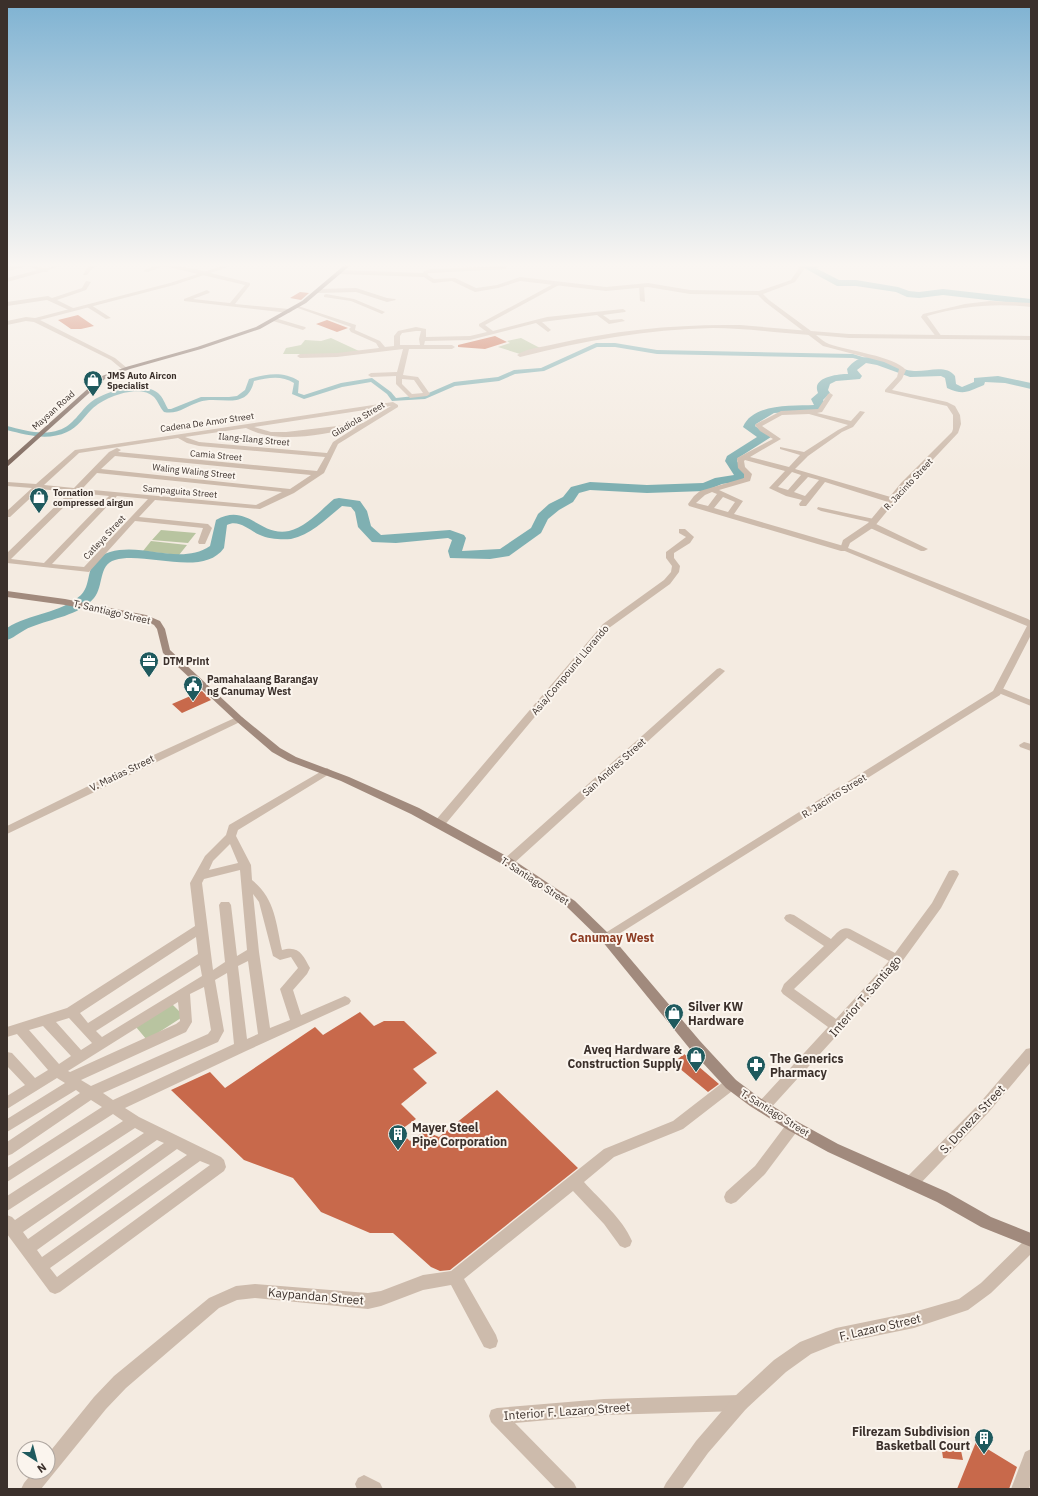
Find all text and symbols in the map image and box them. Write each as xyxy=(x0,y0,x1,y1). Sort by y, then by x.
shop icon: JMS Auto Aircon Specialist xyxy=(82,369,104,397)
place label: JMS Auto Aircon Specialist xyxy=(107,370,177,391)
street label: Maysan Road xyxy=(29,388,77,432)
street label: Gladiola Street xyxy=(329,399,387,439)
street label: Cadena De Amor Street xyxy=(159,410,255,434)
street label: Ilang-Ilang Street xyxy=(218,430,290,448)
street label: Camia Street xyxy=(190,447,242,463)
street label: R. Jacinto Street xyxy=(881,456,935,512)
street label: Waling Waling Street xyxy=(152,461,236,481)
street label: Sampaguita Street xyxy=(142,482,218,500)
shop icon: Tornation compressed airgun xyxy=(28,486,50,514)
place label: Tornation compressed airgun xyxy=(53,487,133,508)
street label: Catleya Street xyxy=(81,512,127,562)
street label: T. Santiago Street xyxy=(72,597,152,627)
street label: Asia/Compound Llorando xyxy=(528,622,612,718)
office icon: DTM Print xyxy=(138,650,160,678)
place label: DTM Print xyxy=(163,655,209,668)
place label: Pamahalaang Barangay ng Canumay West xyxy=(207,673,319,698)
public building icon: Pamahalaang Barangay ng Canumay West xyxy=(182,674,204,702)
street label: San Andres Street xyxy=(580,735,649,799)
street label: V. Matias Street xyxy=(88,752,157,794)
street label: R. Jacinto Street xyxy=(799,771,869,821)
street label: T. Santiago Street xyxy=(498,854,572,908)
district label: Canumay West xyxy=(570,930,655,945)
street label: Interior T. Santiago xyxy=(826,952,904,1040)
place label: Silver KW Hardware xyxy=(688,999,744,1028)
shop icon: Silver KW Hardware xyxy=(663,1002,685,1030)
place label: Aveq Hardware & Construction Supply xyxy=(568,1042,683,1071)
shop icon: Aveq Hardware & Construction Supply xyxy=(685,1045,707,1073)
place label: The Generics Pharmacy xyxy=(770,1051,844,1080)
pharmacy icon: The Generics Pharmacy xyxy=(745,1054,767,1082)
street label: S. Doneza Street xyxy=(936,1081,1008,1157)
street label: T. Santiago Street xyxy=(738,1087,812,1140)
place label: Mayer Steel Pipe Corporation xyxy=(412,1120,507,1149)
building icon: Mayer Steel Pipe Corporation xyxy=(387,1123,409,1151)
street label: Kaypandan Street xyxy=(268,1284,364,1308)
street label: F. Lazaro Street xyxy=(838,1310,922,1344)
street label: Interior F. Lazaro Street xyxy=(503,1399,631,1423)
place label: Filrezam Subdivision Basketball Court xyxy=(852,1424,970,1453)
building icon: Filrezam Subdivision Basketball Court xyxy=(973,1427,995,1455)
north arrow xyxy=(16,1440,56,1480)
text: N xyxy=(35,1460,49,1476)

